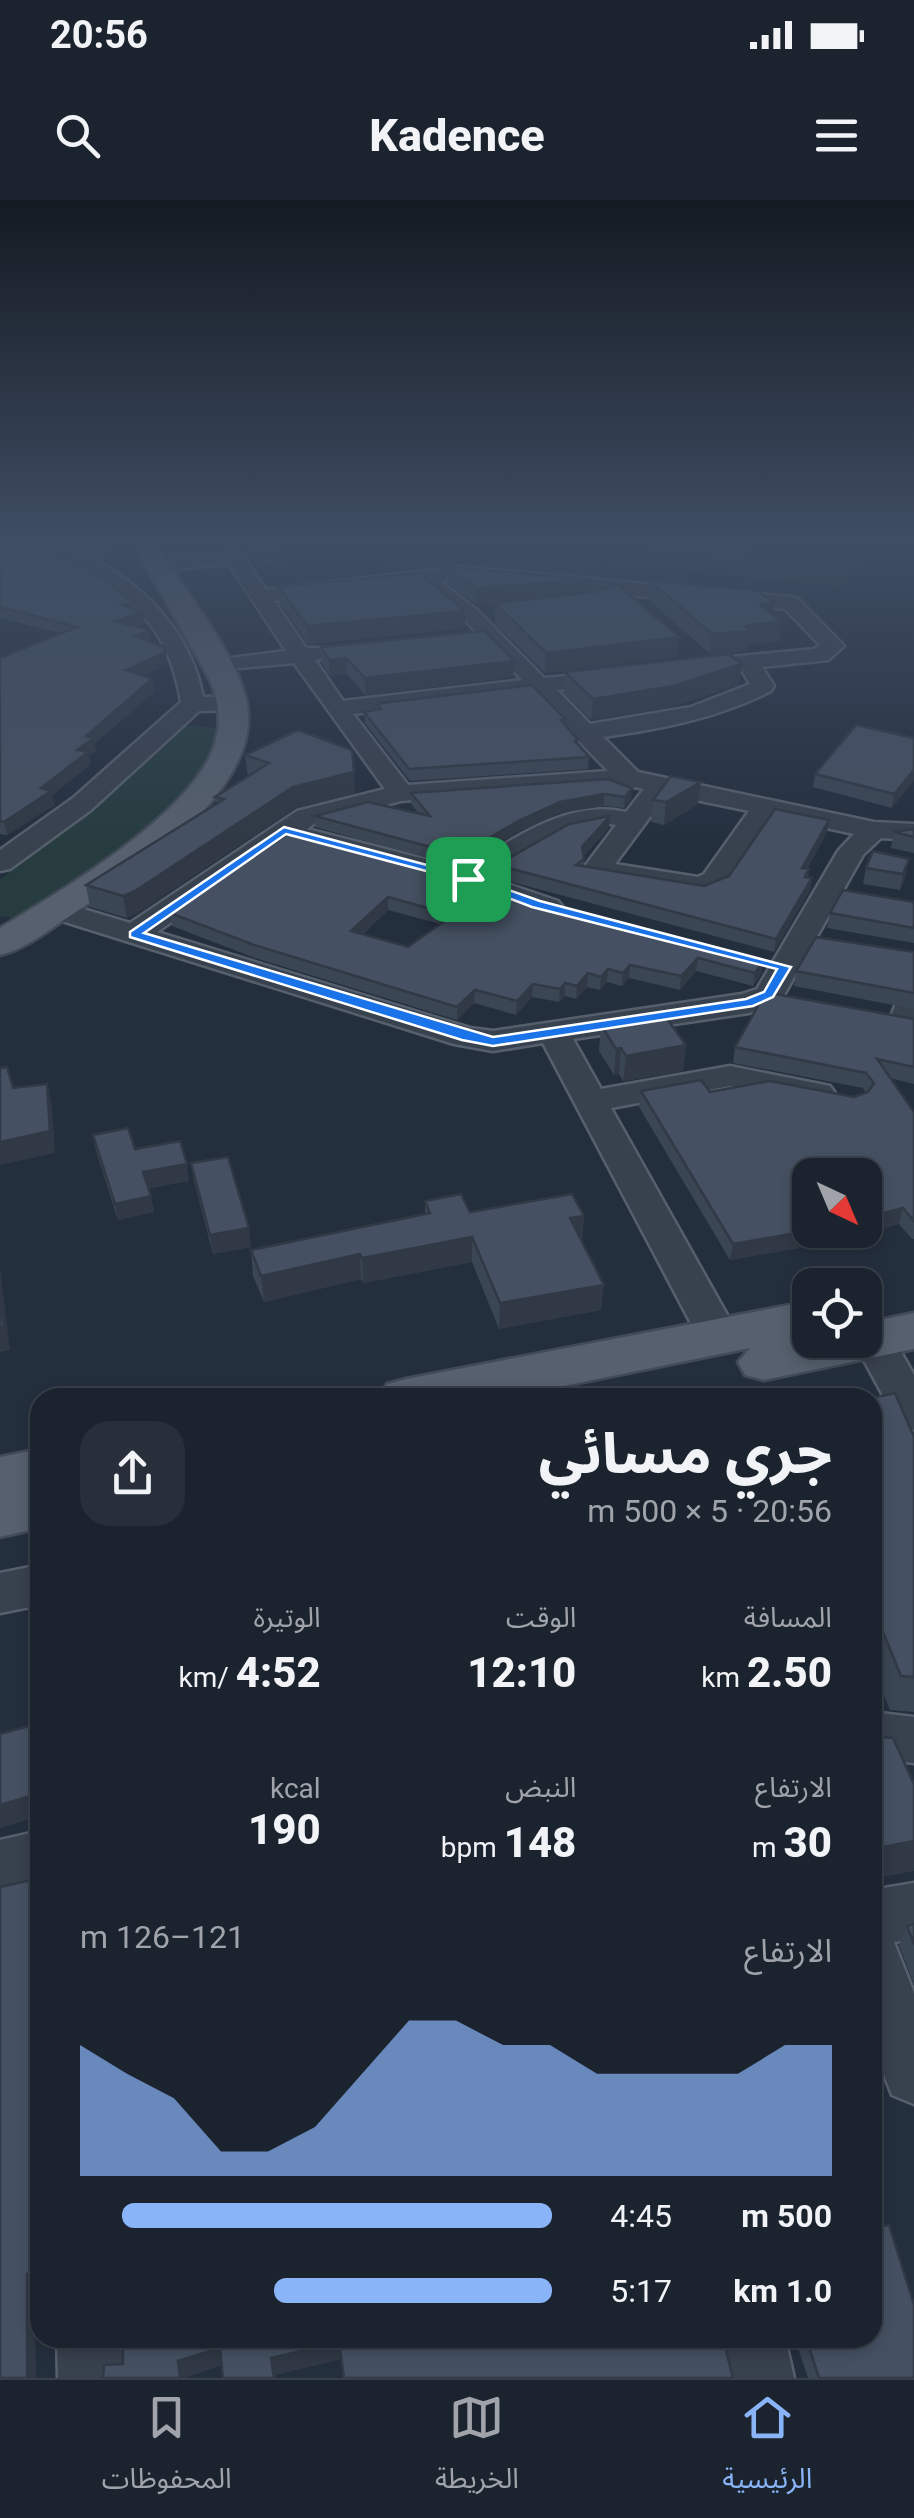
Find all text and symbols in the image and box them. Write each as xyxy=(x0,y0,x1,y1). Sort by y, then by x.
text: 20:56 xyxy=(50,13,148,57)
icon: search xyxy=(50,108,105,163)
icon: menu xyxy=(809,108,864,163)
text: Kadence xyxy=(369,109,545,162)
pin xyxy=(426,837,511,922)
icon: arrive xyxy=(441,852,496,907)
north arrow xyxy=(792,1158,882,1248)
map controls xyxy=(792,1158,882,1358)
button: locate xyxy=(792,1268,882,1358)
button: share xyxy=(80,1421,185,1526)
text: جري مسائي xyxy=(539,1422,832,1486)
text: 20:56 · 5 × 500 m xyxy=(587,1492,832,1530)
text: الوتيرة xyxy=(253,1601,321,1634)
text: الوقت xyxy=(506,1601,576,1634)
text: المسافة xyxy=(744,1601,832,1634)
text: 4:52 xyxy=(236,1648,321,1697)
text: 12:10 xyxy=(467,1648,576,1697)
text: 2.50 xyxy=(747,1648,832,1697)
text: /km xyxy=(179,1661,236,1694)
text: km xyxy=(701,1661,747,1694)
text: النبض xyxy=(505,1771,576,1804)
text: الارتفاع xyxy=(755,1771,832,1804)
text: kcal xyxy=(270,1772,321,1805)
text: 190 xyxy=(248,1805,321,1854)
text: 148 xyxy=(504,1818,576,1867)
text: 30 xyxy=(784,1818,832,1867)
text: bpm xyxy=(441,1831,504,1864)
text: m xyxy=(752,1831,784,1864)
text: 121–126 m xyxy=(80,1918,245,1956)
text: الارتفاع xyxy=(744,1932,832,1970)
text: 4:45 xyxy=(610,2197,672,2235)
text: 500 m xyxy=(741,2197,832,2235)
text: 5:17 xyxy=(610,2272,672,2310)
text: 1.0 km xyxy=(733,2272,832,2310)
tab: المحفوظات xyxy=(102,2390,232,2509)
tab: الخريطة xyxy=(435,2390,519,2509)
tab: الرئيسية xyxy=(722,2390,812,2509)

